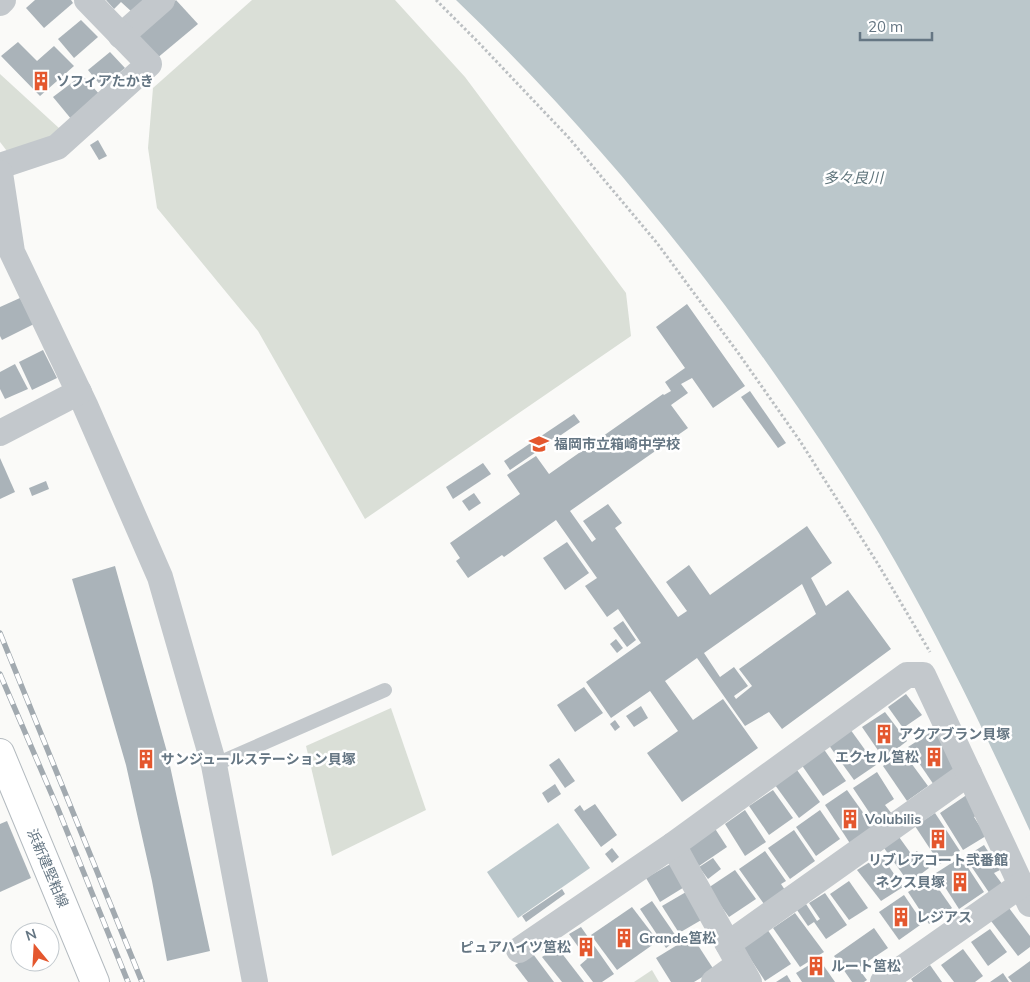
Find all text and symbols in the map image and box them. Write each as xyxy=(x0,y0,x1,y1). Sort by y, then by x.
scale bar xyxy=(860,10,932,42)
text: 20 m xyxy=(868,17,903,36)
building icon: ソフィアたかき xyxy=(30,70,52,92)
place label: ソフィアたかき xyxy=(56,72,154,90)
water label: 多々良川 xyxy=(823,168,885,187)
school or university icon: 福岡市立箱崎中学校 xyxy=(528,433,550,455)
place label: 福岡市立箱崎中学校 xyxy=(554,435,680,453)
building icon: アクアブラン貝塚 xyxy=(873,723,895,745)
place label: アクアブラン貝塚 xyxy=(899,725,1010,743)
building icon: エクセル筥松 xyxy=(923,746,945,768)
building icon: サンジュールステーション貝塚 xyxy=(135,748,157,770)
place label: エクセル筥松 xyxy=(835,748,919,766)
place label: サンジュールステーション貝塚 xyxy=(161,750,356,768)
building icon: Volubilis xyxy=(839,808,861,830)
place label: Volubilis xyxy=(864,810,921,828)
street label: 浜新建堅粕線 xyxy=(23,826,73,910)
building icon: リブレアコート弐番館 xyxy=(927,828,949,850)
place label: リブレアコート弐番館 xyxy=(868,851,1008,869)
building icon: ネクス貝塚 xyxy=(949,871,971,893)
place label: ネクス貝塚 xyxy=(875,873,945,891)
building icon: レジアス xyxy=(890,906,912,928)
place label: レジアス xyxy=(916,908,972,926)
north arrow xyxy=(10,922,60,972)
text: N xyxy=(23,924,39,945)
building icon: Grande筥松 xyxy=(613,927,635,949)
place label: Grande筥松 xyxy=(639,929,716,947)
building icon: ピュアハイツ筥松 xyxy=(575,936,597,958)
place label: ピュアハイツ筥松 xyxy=(460,938,571,956)
building icon: ルート筥松 xyxy=(805,955,827,977)
place label: ルート筥松 xyxy=(831,957,901,975)

